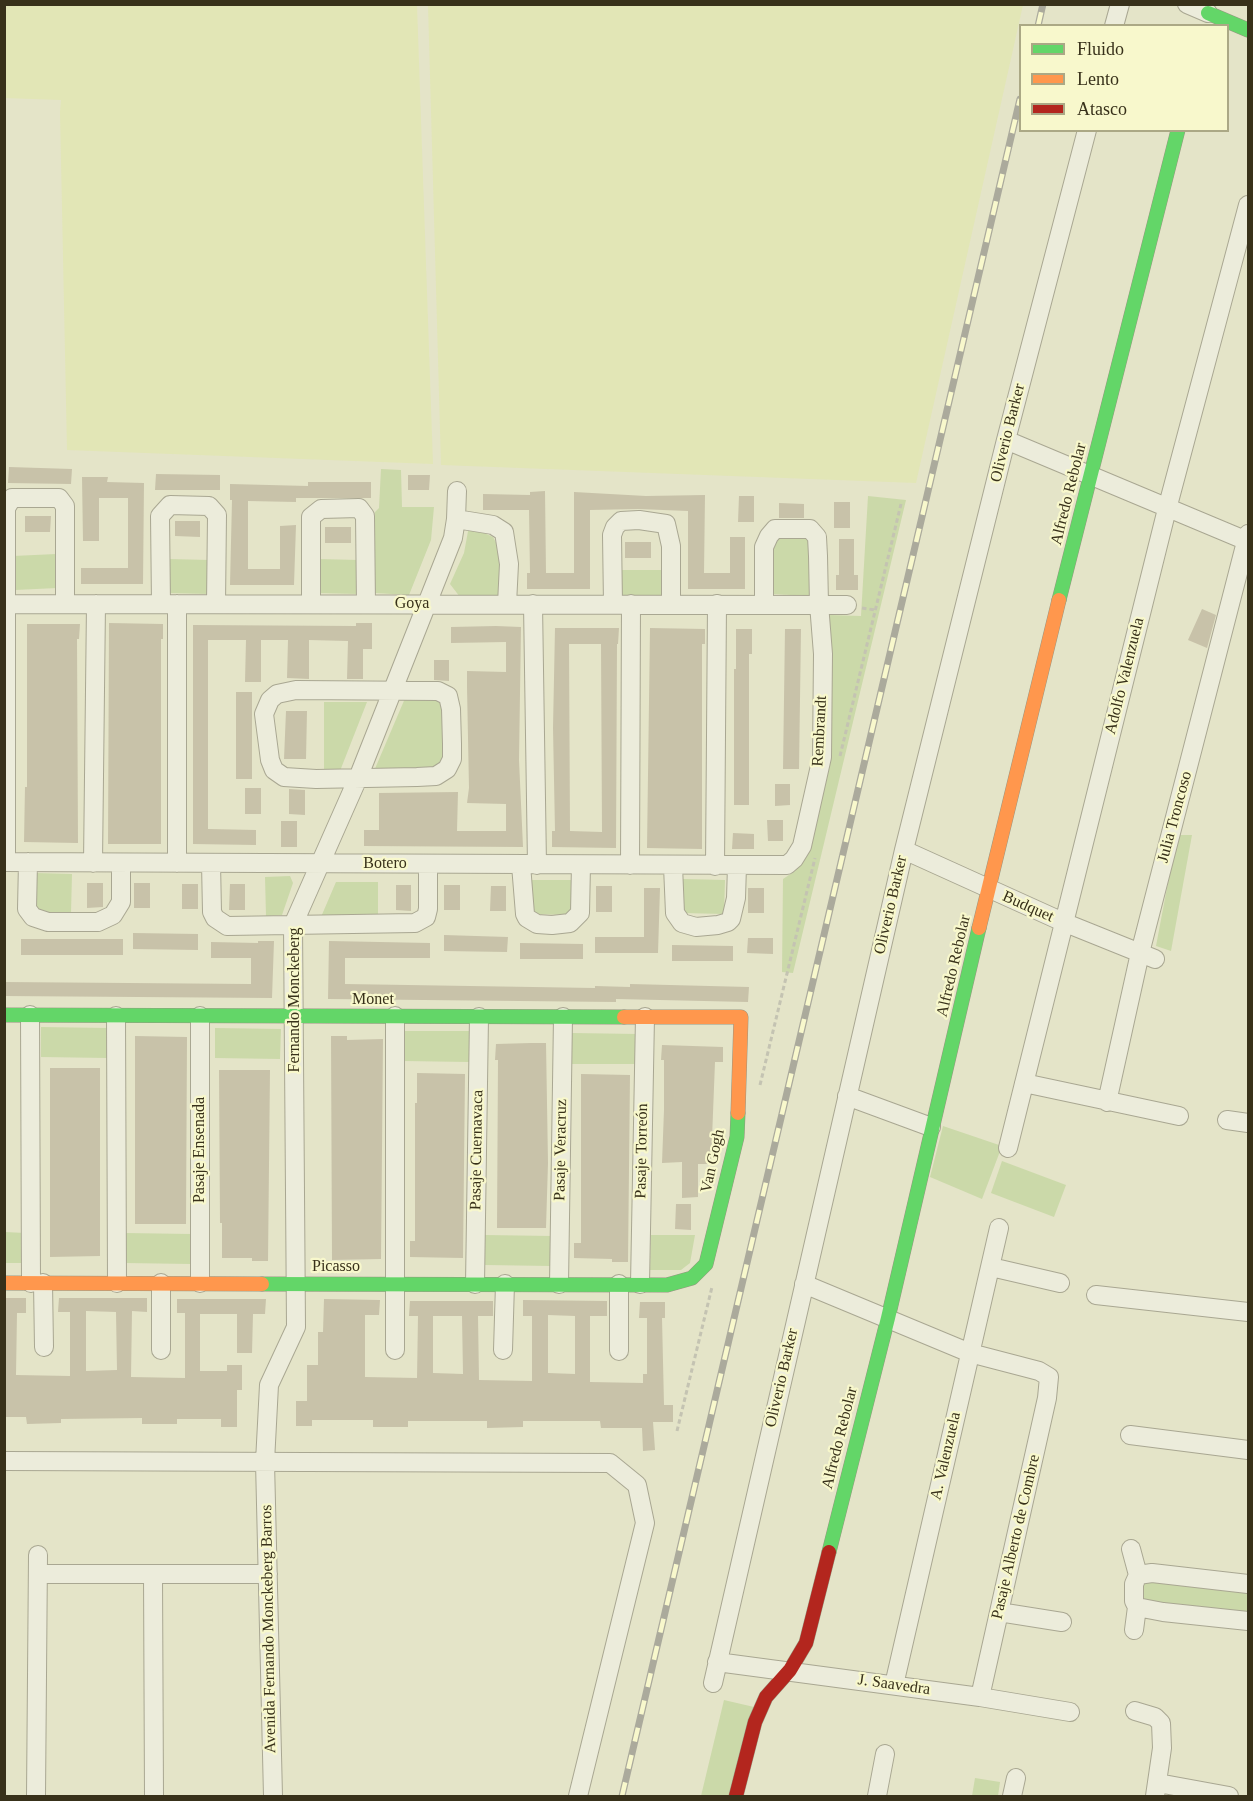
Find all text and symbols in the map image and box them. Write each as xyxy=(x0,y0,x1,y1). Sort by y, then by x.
legend xyxy=(1019,24,1229,132)
text: Fluido xyxy=(1077,39,1124,59)
text: Lento xyxy=(1077,69,1119,89)
text: Atasco xyxy=(1077,99,1127,119)
street label: Oliverio Barker xyxy=(986,382,1030,484)
street label: Alfredo Rebolar xyxy=(1047,441,1091,547)
street label: Goya xyxy=(395,594,429,614)
street label: Adolfo Valenzuela xyxy=(1101,616,1149,736)
street label: Rembrandt xyxy=(809,695,831,767)
street label: Julia Troncoso xyxy=(1154,769,1196,865)
street label: Botero xyxy=(363,854,407,874)
street label: Oliverio Barker xyxy=(870,854,912,956)
street label: Budquet xyxy=(999,887,1057,927)
street label: Alfredo Rebolar xyxy=(933,913,975,1019)
street label: Fernando Monckeberg xyxy=(285,927,305,1072)
street label: Monet xyxy=(352,990,394,1010)
street label: Pasaje Cuernavaca xyxy=(466,1090,488,1210)
street label: Pasaje Ensenada xyxy=(190,1097,210,1203)
street label: Pasaje Veracruz xyxy=(551,1099,571,1201)
street label: Pasaje Torreón xyxy=(632,1103,652,1199)
street label: Van Gogh xyxy=(697,1127,729,1195)
street label: Picasso xyxy=(312,1257,360,1277)
street label: Oliverio Barker xyxy=(761,1327,803,1429)
street label: Alfredo Rebolar xyxy=(818,1385,862,1491)
street label: A. Valenzuela xyxy=(927,1410,965,1502)
street label: Pasaje Alberto de Combre xyxy=(988,1453,1044,1621)
street label: Avenida Fernando Monckeberg Barros xyxy=(257,1505,281,1753)
street label: J. Saavedra xyxy=(857,1670,931,1700)

